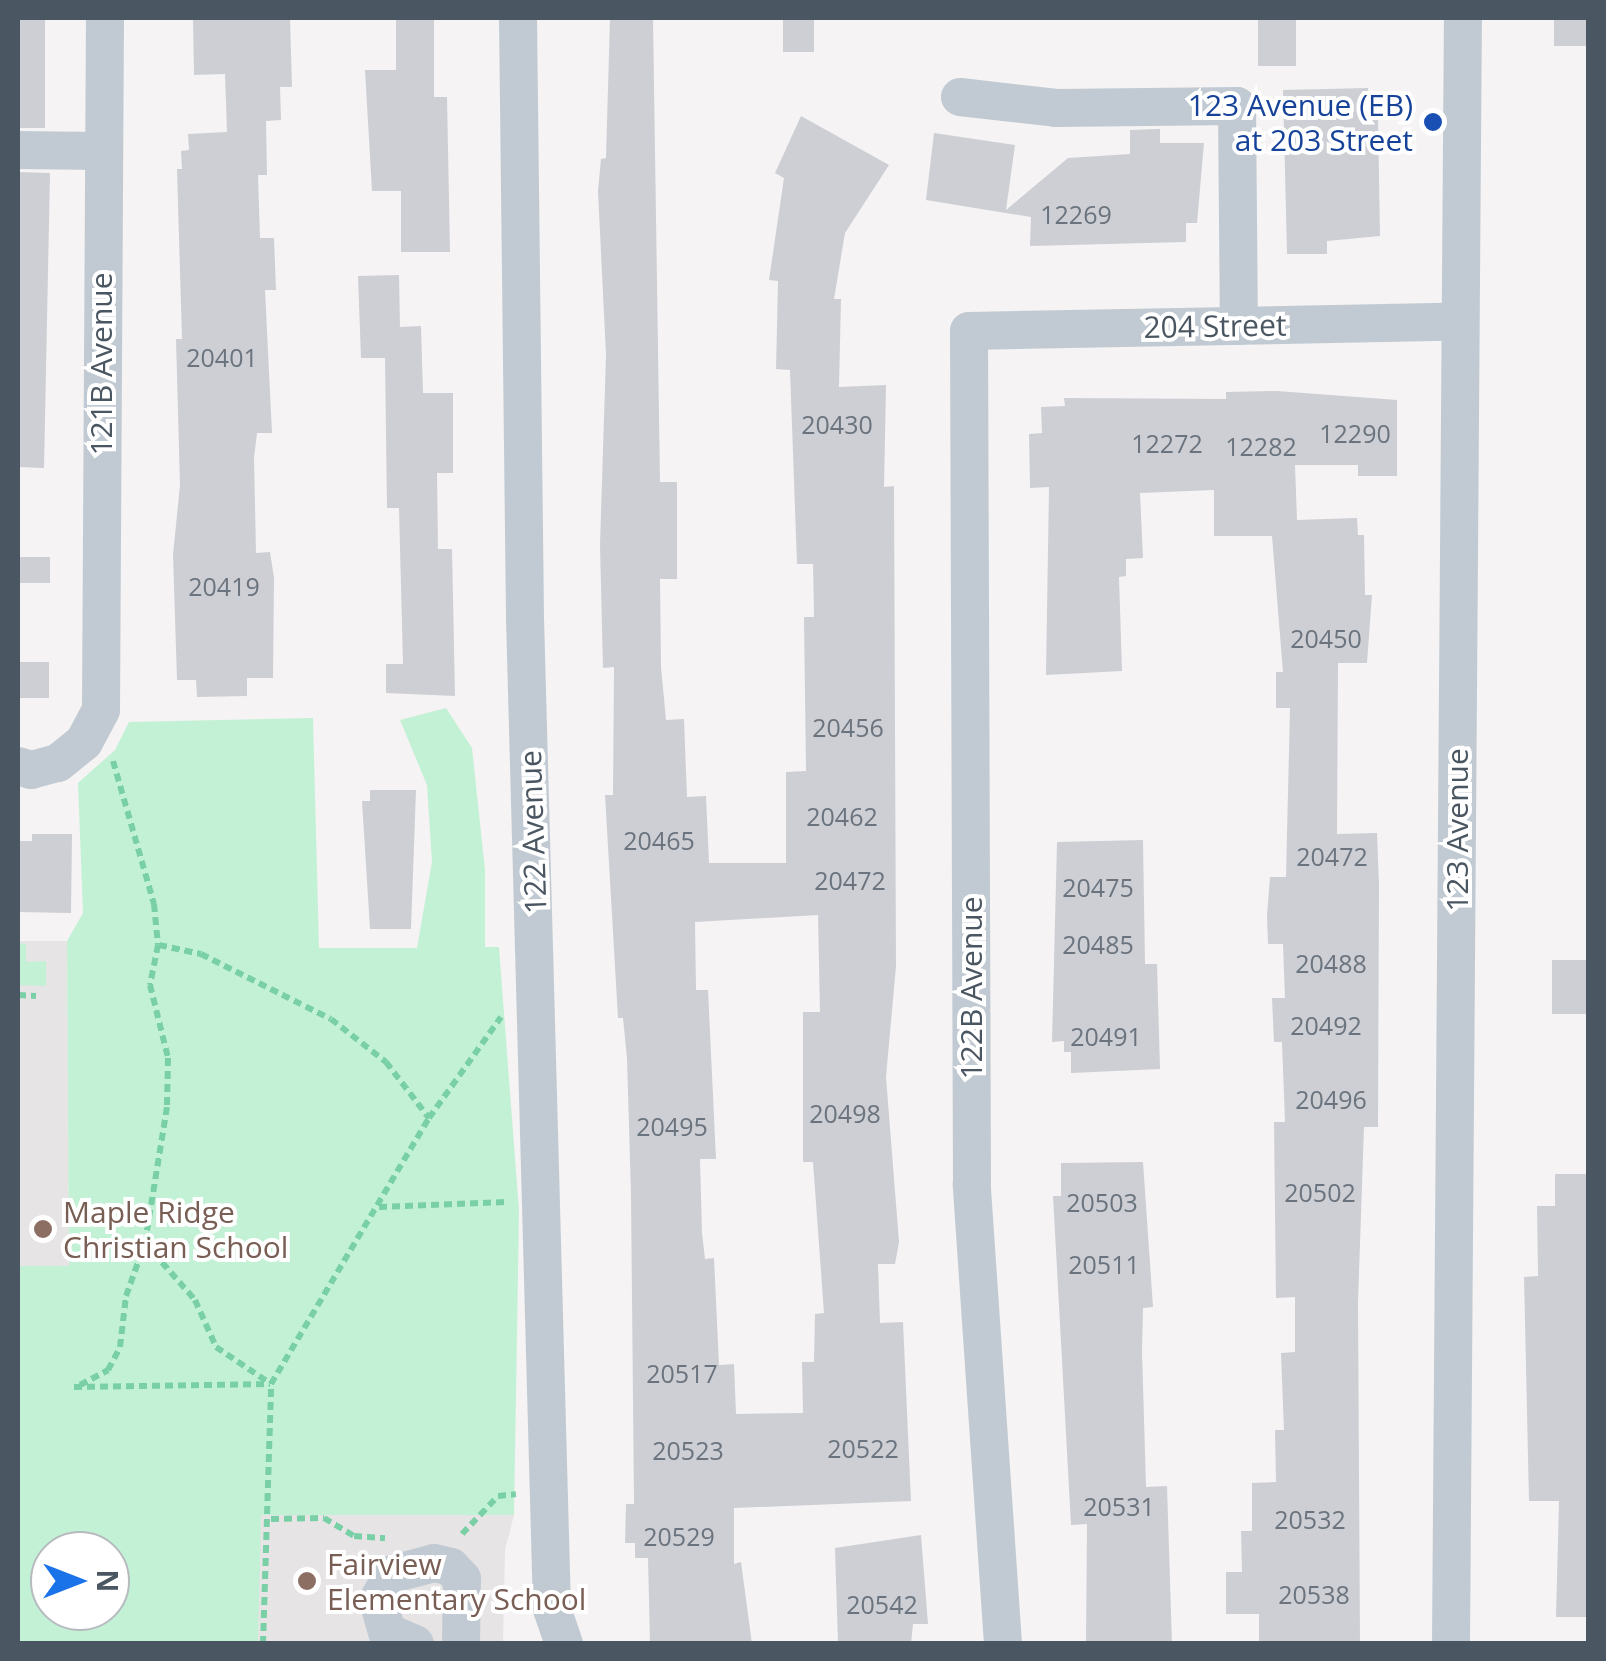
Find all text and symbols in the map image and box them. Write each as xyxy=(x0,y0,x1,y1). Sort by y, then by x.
place label: 123 Avenue (EB) at 203 Street xyxy=(1188,87,1413,158)
marker: 123 Avenue (EB) at 203 Street xyxy=(1422,111,1444,133)
house number: 12269 xyxy=(1040,199,1112,229)
street label: 121B Avenue xyxy=(83,272,119,456)
street label: 204 Street xyxy=(1143,307,1287,345)
house number: 20401 xyxy=(186,342,258,372)
house number: 20430 xyxy=(801,409,873,439)
house number: 12290 xyxy=(1319,418,1391,448)
house number: 12272 xyxy=(1131,428,1203,458)
house number: 12282 xyxy=(1225,431,1297,461)
house number: 20419 xyxy=(188,571,260,601)
house number: 20450 xyxy=(1290,623,1362,653)
house number: 20456 xyxy=(812,712,884,742)
street label: 123 Avenue xyxy=(1439,748,1475,912)
street label: 122 Avenue xyxy=(512,750,554,914)
house number: 20462 xyxy=(806,801,878,831)
house number: 20465 xyxy=(623,825,695,855)
house number: 20472 xyxy=(1296,841,1368,871)
house number: 20472 xyxy=(814,865,886,895)
house number: 20475 xyxy=(1062,872,1134,902)
street label: 122B Avenue xyxy=(953,896,989,1080)
house number: 20485 xyxy=(1062,929,1134,959)
house number: 20488 xyxy=(1295,948,1367,978)
house number: 20492 xyxy=(1290,1010,1362,1040)
house number: 20491 xyxy=(1070,1021,1142,1051)
house number: 20496 xyxy=(1295,1084,1367,1114)
house number: 20498 xyxy=(809,1098,881,1128)
house number: 20495 xyxy=(636,1111,708,1141)
house number: 20502 xyxy=(1284,1177,1356,1207)
house number: 20503 xyxy=(1066,1187,1138,1217)
place label: Maple Ridge Christian School xyxy=(63,1194,288,1264)
marker: Maple Ridge Christian School xyxy=(32,1218,54,1240)
house number: 20511 xyxy=(1068,1249,1140,1279)
house number: 20517 xyxy=(646,1358,718,1388)
house number: 20522 xyxy=(827,1433,899,1463)
house number: 20523 xyxy=(652,1435,724,1465)
house number: 20531 xyxy=(1083,1491,1155,1521)
house number: 20532 xyxy=(1274,1504,1346,1534)
house number: 20529 xyxy=(643,1521,715,1551)
north arrow xyxy=(30,1531,130,1631)
place label: Fairview Elementary School xyxy=(327,1546,586,1616)
text: N xyxy=(89,1570,127,1592)
marker: Fairview Elementary School xyxy=(296,1570,318,1592)
house number: 20538 xyxy=(1278,1579,1350,1609)
house number: 20542 xyxy=(846,1589,918,1619)

